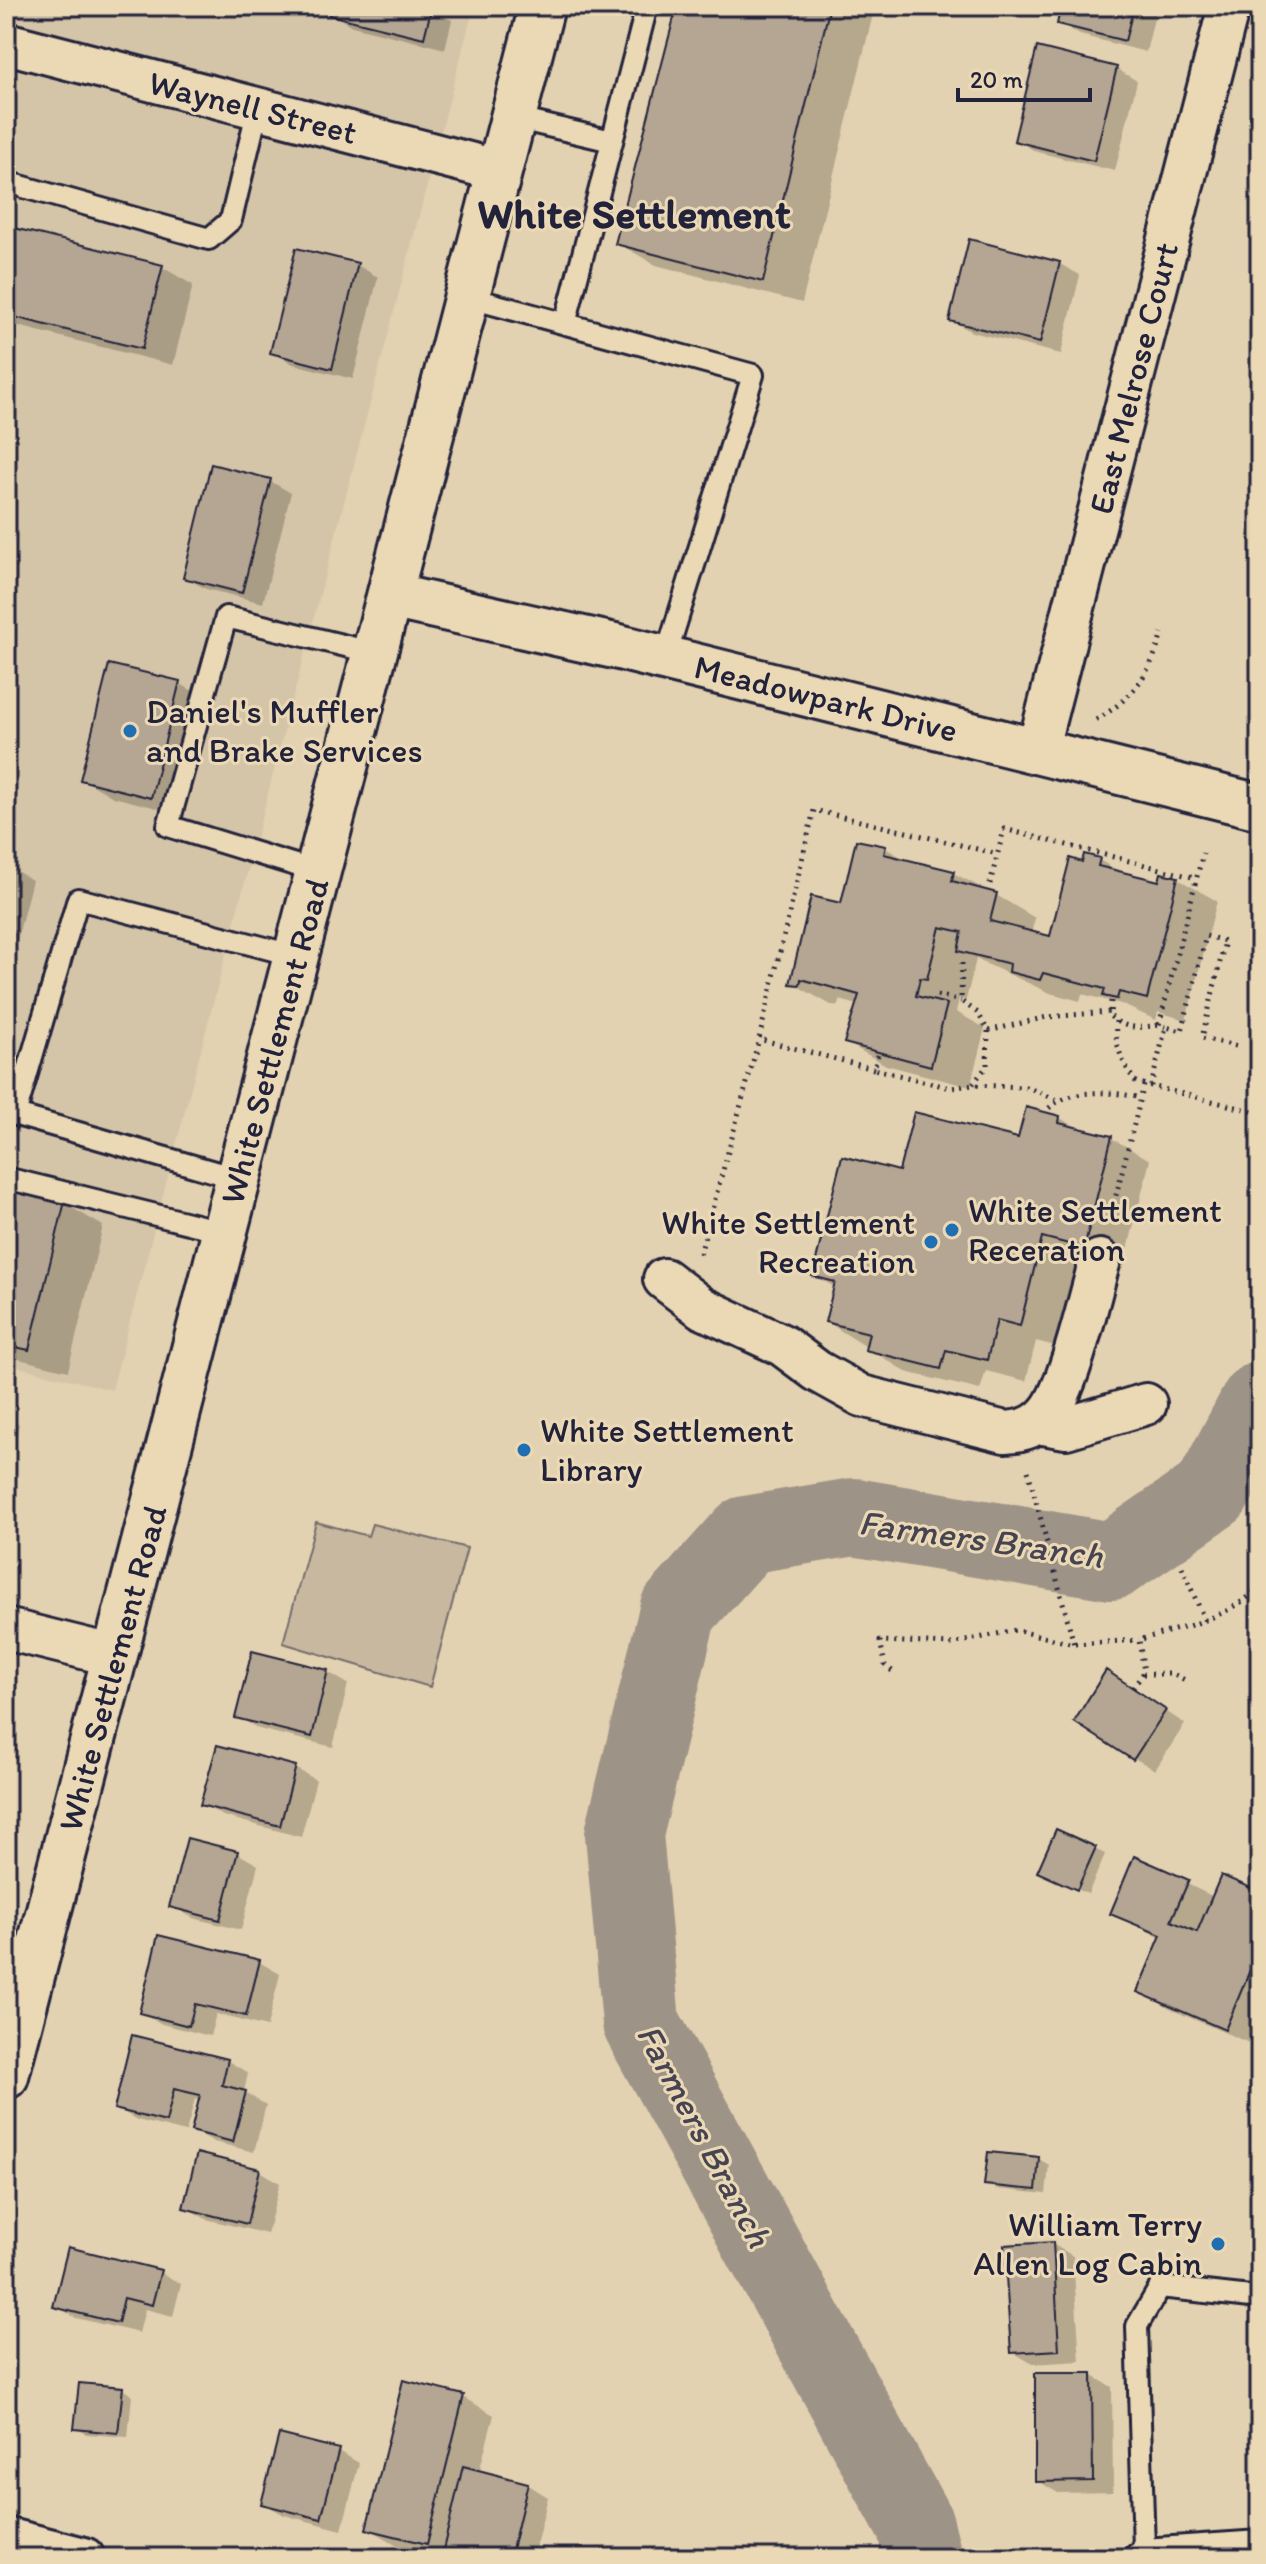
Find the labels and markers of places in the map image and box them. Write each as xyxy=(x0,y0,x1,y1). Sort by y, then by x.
place label: Daniel's Muffler and Brake Services xyxy=(146,691,423,771)
marker: Daniel's Muffler and Brake Services xyxy=(121,722,139,740)
place label: White Settlement Receration xyxy=(968,1190,1222,1270)
place label: White Settlement Recreation xyxy=(661,1202,915,1282)
marker: White Settlement Receration xyxy=(943,1221,961,1239)
marker: White Settlement Recreation xyxy=(922,1233,940,1251)
place label: White Settlement Library xyxy=(540,1410,794,1490)
marker: White Settlement Library xyxy=(515,1441,533,1459)
place label: William Terry Allen Log Cabin xyxy=(973,2204,1202,2284)
marker: William Terry Allen Log Cabin xyxy=(1209,2235,1227,2253)

